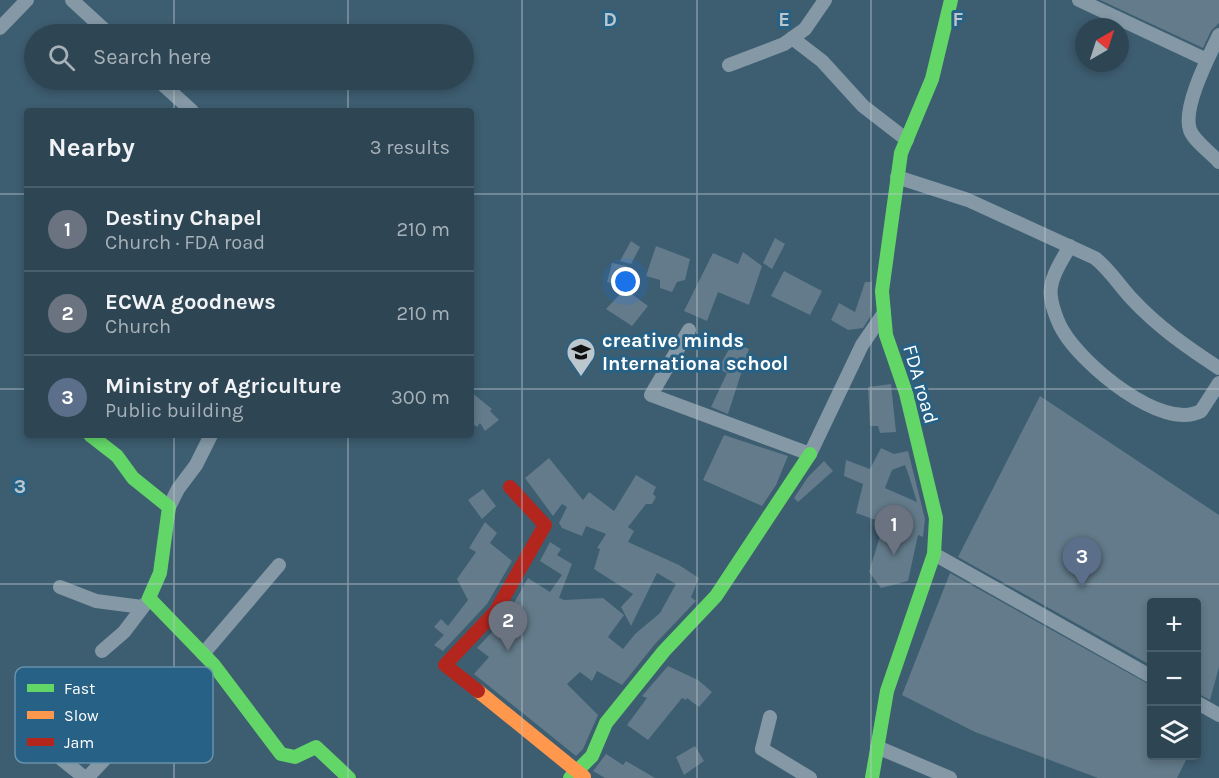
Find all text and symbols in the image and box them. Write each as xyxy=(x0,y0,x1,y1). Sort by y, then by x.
text: D xyxy=(603,8,617,31)
text: E xyxy=(778,8,790,31)
text: F xyxy=(953,8,964,31)
north arrow xyxy=(1075,18,1129,72)
search box xyxy=(24,24,474,90)
icon: search xyxy=(45,41,78,74)
text: Search here xyxy=(93,44,211,70)
text: Nearby xyxy=(48,132,135,163)
text: 3 results xyxy=(370,136,450,159)
text: Destiny Chapel xyxy=(105,205,262,231)
text: 1 xyxy=(64,218,71,241)
text: 210 m xyxy=(396,218,450,241)
text: Church · FDA road xyxy=(105,231,265,254)
your location xyxy=(611,267,640,296)
text: ECWA goodnews xyxy=(105,289,276,315)
text: 2 xyxy=(61,302,74,325)
text: 210 m xyxy=(396,302,450,325)
text: Church xyxy=(105,315,171,338)
place label: creative minds Internationa school xyxy=(602,329,788,375)
school or university icon: creative minds Internationa school xyxy=(565,336,597,378)
street label: FDA road xyxy=(898,342,943,426)
text: Ministry of Agriculture xyxy=(105,373,341,399)
text: 3 xyxy=(61,386,74,409)
text: 300 m xyxy=(391,386,450,409)
text: Public building xyxy=(105,399,243,422)
text: 3 xyxy=(14,475,26,498)
pin: 1 xyxy=(874,506,914,555)
pin: 3 xyxy=(1062,538,1102,587)
map controls xyxy=(1147,598,1201,760)
button: + xyxy=(1147,598,1201,652)
pin: 2 xyxy=(488,602,528,651)
button: − xyxy=(1147,652,1201,706)
legend xyxy=(15,667,213,763)
text: Fast xyxy=(64,679,95,698)
text: Slow xyxy=(64,706,99,725)
button: layers xyxy=(1147,706,1201,760)
text: Jam xyxy=(64,733,94,752)

